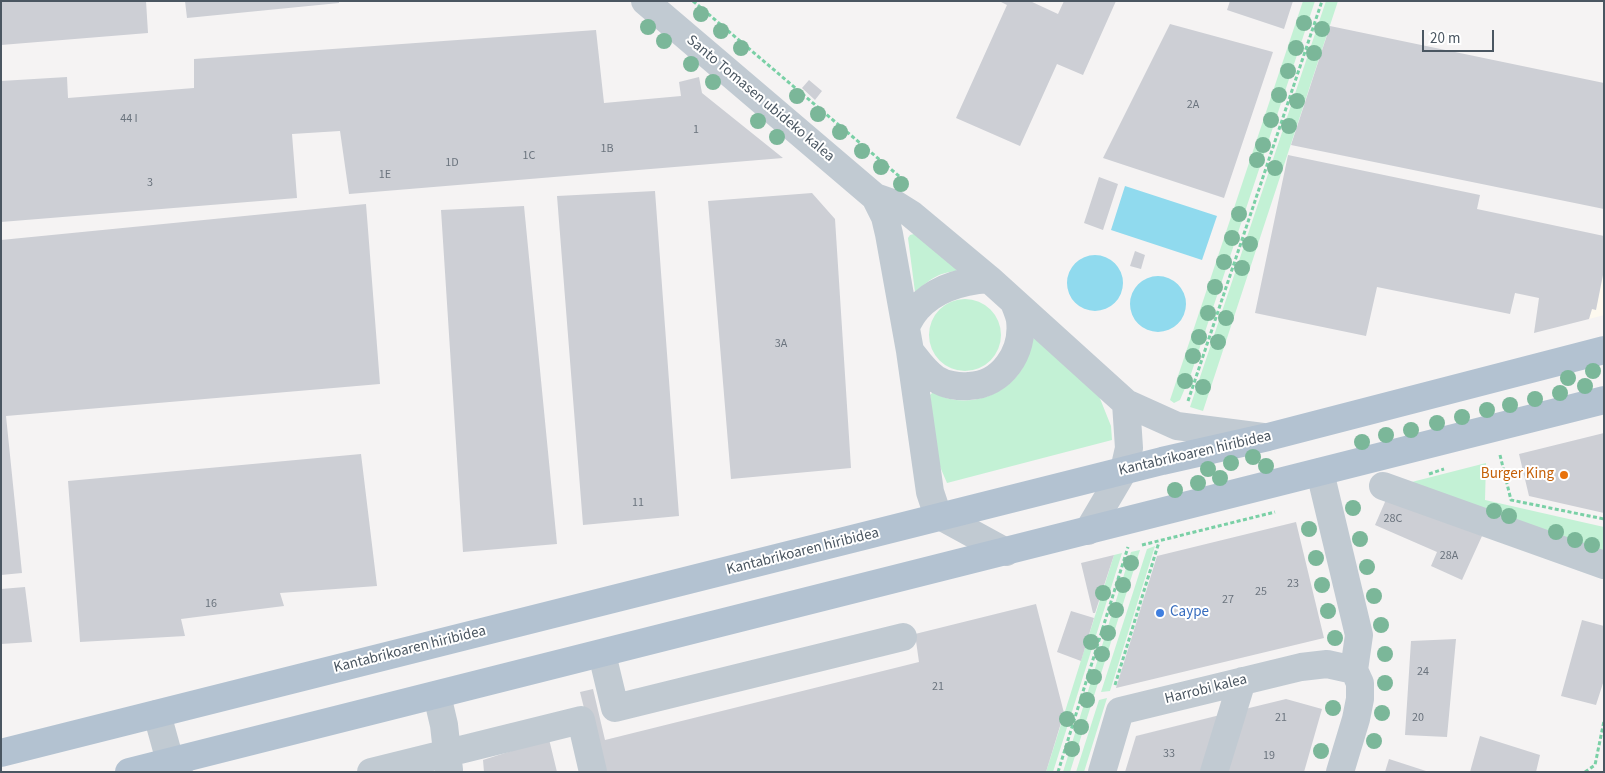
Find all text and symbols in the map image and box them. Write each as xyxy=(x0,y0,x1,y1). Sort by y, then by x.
scale bar xyxy=(1425,20,1498,52)
text: 20 m xyxy=(1430,28,1460,49)
street label: Santo Tomasen ubideko kalea xyxy=(682,32,838,166)
house number: 2A xyxy=(1187,98,1199,112)
house number: 44 I xyxy=(120,112,138,126)
house number: 1 xyxy=(693,123,699,137)
house number: 1B xyxy=(600,142,614,156)
house number: 1C xyxy=(523,149,535,163)
house number: 1D xyxy=(445,156,459,170)
house number: 1E xyxy=(379,168,391,182)
house number: 3 xyxy=(147,176,153,190)
house number: 3A xyxy=(775,337,787,351)
street label: Kantabrikoaren hiribidea xyxy=(1117,428,1273,480)
place label: Burger King xyxy=(1481,466,1554,484)
marker: Burger King xyxy=(1558,469,1570,481)
house number: 11 xyxy=(632,496,644,510)
house number: 28C xyxy=(1384,512,1402,526)
street label: Kantabrikoaren hiribidea xyxy=(725,524,881,580)
house number: 28A xyxy=(1440,549,1458,563)
house number: 23 xyxy=(1287,577,1299,591)
house number: 25 xyxy=(1255,585,1267,599)
house number: 27 xyxy=(1222,593,1234,607)
house number: 16 xyxy=(205,597,217,611)
place label: Caype xyxy=(1170,604,1209,622)
marker: Caype xyxy=(1154,607,1166,619)
street label: Kantabrikoaren hiribidea xyxy=(332,622,488,678)
house number: 24 xyxy=(1417,665,1429,679)
street label: Harrobi kalea xyxy=(1163,671,1249,709)
house number: 21 xyxy=(932,680,944,694)
house number: 21 xyxy=(1275,711,1287,725)
house number: 20 xyxy=(1412,711,1424,725)
house number: 33 xyxy=(1163,747,1175,761)
house number: 19 xyxy=(1263,749,1275,763)

